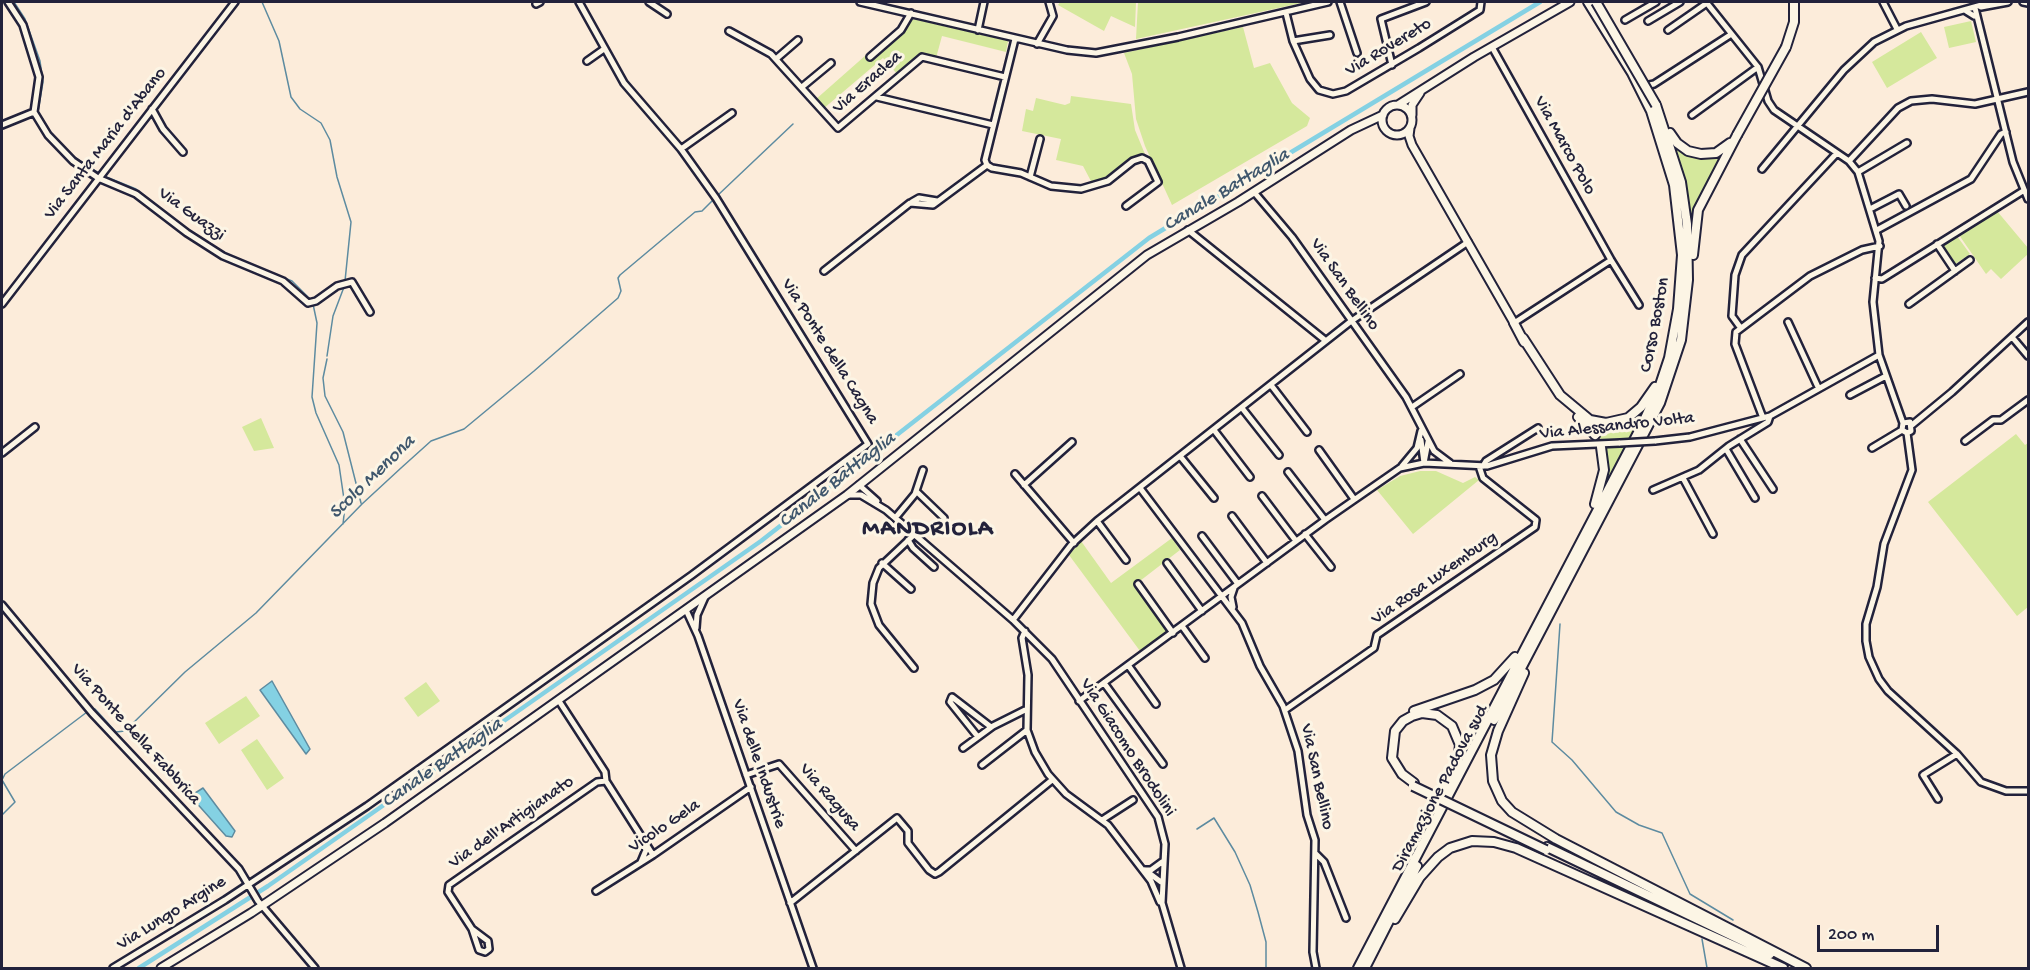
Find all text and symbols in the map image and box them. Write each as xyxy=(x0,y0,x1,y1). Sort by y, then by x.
street label: Via Rovereto xyxy=(1342,14,1436,82)
street label: Via Eraclea xyxy=(829,47,907,119)
street label: Via Santa Maria d'Abano xyxy=(40,64,172,224)
street label: Via Marco Polo xyxy=(1528,93,1600,199)
water label: Canale Battaglia xyxy=(1160,144,1294,238)
street label: Via Guazzi xyxy=(153,183,229,247)
street label: Via San Bellino xyxy=(1304,235,1384,335)
street label: Via Ponte della Cagna xyxy=(775,275,883,429)
street label: Corso Boston xyxy=(1636,276,1676,374)
street label: Via Alessandro Volta xyxy=(1539,408,1695,446)
water label: Canale Battaglia xyxy=(775,428,901,534)
water label: Scolo Menona xyxy=(325,431,421,525)
district label: MANDRIOLA xyxy=(862,516,994,544)
street label: Via Rosa Luxemburg xyxy=(1368,527,1502,631)
street label: Via Ponte della Fabbrica xyxy=(66,660,204,810)
street label: Via Giacomo Brodolini xyxy=(1074,675,1180,821)
street label: Via delle Industrie xyxy=(726,697,790,831)
street label: Diramazione Padova sud xyxy=(1388,702,1494,876)
water label: Canale Battaglia xyxy=(378,713,508,815)
street label: Via San Bellino xyxy=(1294,722,1338,832)
street label: Via Ragusa xyxy=(794,760,864,836)
street label: Via dell'Artigianato xyxy=(445,772,579,874)
street label: Vicolo Gela xyxy=(625,795,705,859)
street label: Via Lungo Argine xyxy=(113,872,231,956)
scale bar xyxy=(1820,913,1942,951)
text: 200 m xyxy=(1828,925,1874,946)

